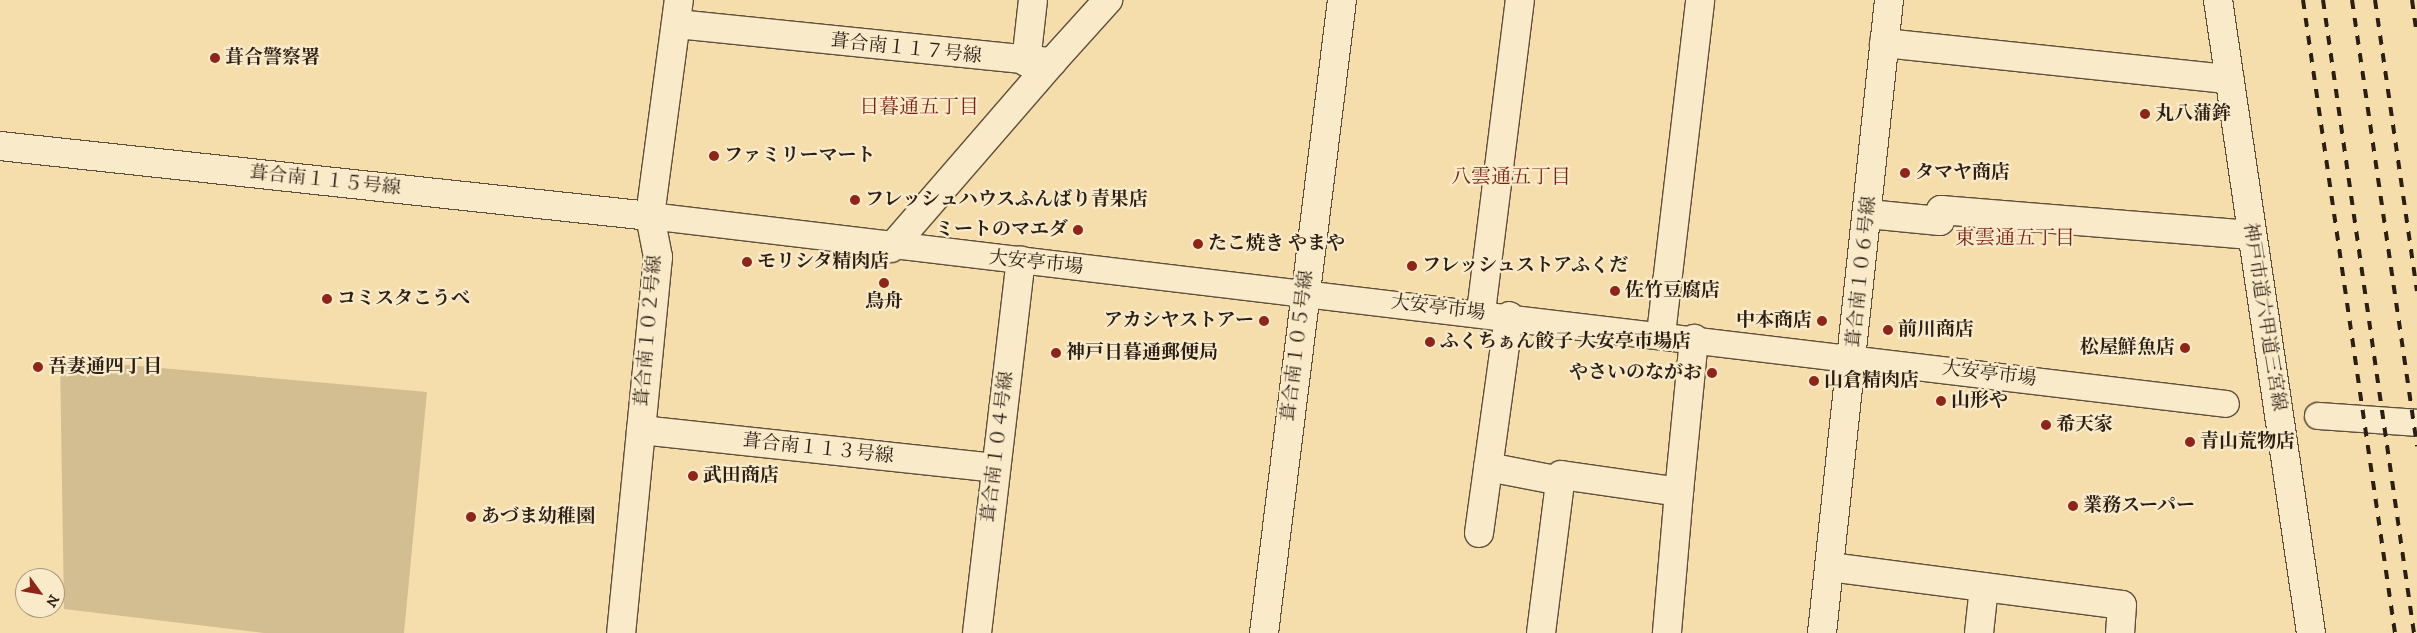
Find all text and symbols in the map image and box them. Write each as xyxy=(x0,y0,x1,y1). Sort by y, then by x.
street label: 葺合南１１７号線 xyxy=(829,30,983,68)
place label: 葺合警察署 xyxy=(225,47,320,69)
marker: 葺合警察署 xyxy=(209,52,221,64)
district label: 日暮通五丁目 xyxy=(859,95,979,119)
place label: 丸八蒲鉾 xyxy=(2155,103,2231,125)
marker: 丸八蒲鉾 xyxy=(2139,108,2151,120)
place label: ファミリーマート xyxy=(724,145,876,167)
marker: ファミリーマート xyxy=(708,150,720,162)
street label: 葺合南１１５号線 xyxy=(248,162,402,200)
place label: タマヤ商店 xyxy=(1915,162,2010,184)
district label: 八雲通五丁目 xyxy=(1451,165,1571,189)
marker: タマヤ商店 xyxy=(1899,167,1911,179)
place label: フレッシュハウスふんばり青果店 xyxy=(865,189,1150,211)
marker: フレッシュハウスふんばり青果店 xyxy=(849,194,861,206)
street label: 葺合南１０６号線 xyxy=(1843,195,1881,349)
place label: ミートのマエダ xyxy=(935,219,1068,241)
street label: 神戸市道六甲道三宮線 xyxy=(2238,221,2290,413)
marker: ミートのマエダ xyxy=(1072,224,1084,236)
district label: 東雲通五丁目 xyxy=(1955,226,2075,250)
place label: たこ焼き やまや xyxy=(1208,233,1345,255)
marker: たこ焼き やまや xyxy=(1192,238,1204,250)
street label: 大安亭市場 xyxy=(988,247,1084,279)
place label: モリシタ精肉店 xyxy=(757,251,890,273)
street label: 葺合南１０２号線 xyxy=(631,254,667,408)
place label: フレッシュストアふくだ xyxy=(1422,255,1631,277)
marker: モリシタ精肉店 xyxy=(741,256,753,268)
marker: フレッシュストアふくだ xyxy=(1406,260,1418,272)
street label: 葺合南１０５号線 xyxy=(1277,269,1319,423)
marker: 鳥舟 xyxy=(878,277,890,289)
place label: 佐竹豆腐店 xyxy=(1625,280,1720,302)
marker: 佐竹豆腐店 xyxy=(1609,285,1621,297)
place label: コミスタこうべ xyxy=(337,288,470,310)
place label: 鳥舟 xyxy=(865,291,903,313)
street label: 大安亭市場 xyxy=(1389,291,1487,325)
marker: コミスタこうべ xyxy=(321,293,333,305)
place label: アカシヤストアー xyxy=(1103,310,1254,332)
place label: 中本商店 xyxy=(1736,310,1812,332)
marker: アカシヤストアー xyxy=(1258,315,1270,327)
marker: 中本商店 xyxy=(1816,315,1828,327)
place label: 前川商店 xyxy=(1898,319,1974,341)
marker: 前川商店 xyxy=(1882,324,1894,336)
place label: ふくちぁん餃子 大安亭市場店 xyxy=(1440,331,1691,353)
marker: ふくちぁん餃子 大安亭市場店 xyxy=(1424,336,1436,348)
place label: 松屋鮮魚店 xyxy=(2080,337,2175,359)
place label: 神戸日暮通郵便局 xyxy=(1066,342,1218,364)
marker: 松屋鮮魚店 xyxy=(2179,342,2191,354)
marker: 神戸日暮通郵便局 xyxy=(1050,347,1062,359)
place label: 吾妻通四丁目 xyxy=(48,356,162,378)
street label: 大安亭市場 xyxy=(1940,357,2038,391)
marker: 吾妻通四丁目 xyxy=(32,361,44,373)
place label: やさいのながお xyxy=(1569,362,1702,384)
marker: やさいのながお xyxy=(1706,367,1718,379)
street label: 葺合南１０４号線 xyxy=(977,370,1019,524)
place label: 山倉精肉店 xyxy=(1824,370,1919,392)
marker: 山倉精肉店 xyxy=(1808,375,1820,387)
place label: 山形や xyxy=(1951,390,2008,412)
marker: 山形や xyxy=(1935,395,1947,407)
place label: 希天家 xyxy=(2056,414,2113,436)
marker: 希天家 xyxy=(2040,419,2052,431)
street label: 葺合南１１３号線 xyxy=(741,430,895,468)
place label: 青山荒物店 xyxy=(2200,431,2295,453)
marker: 青山荒物店 xyxy=(2184,436,2196,448)
place label: 武田商店 xyxy=(703,465,779,487)
marker: 武田商店 xyxy=(687,470,699,482)
place label: 業務スーパー xyxy=(2083,495,2196,517)
marker: 業務スーパー xyxy=(2067,500,2079,512)
place label: あづま幼稚園 xyxy=(481,506,595,528)
marker: あづま幼稚園 xyxy=(465,511,477,523)
north arrow xyxy=(15,568,65,618)
text: N xyxy=(41,591,63,610)

